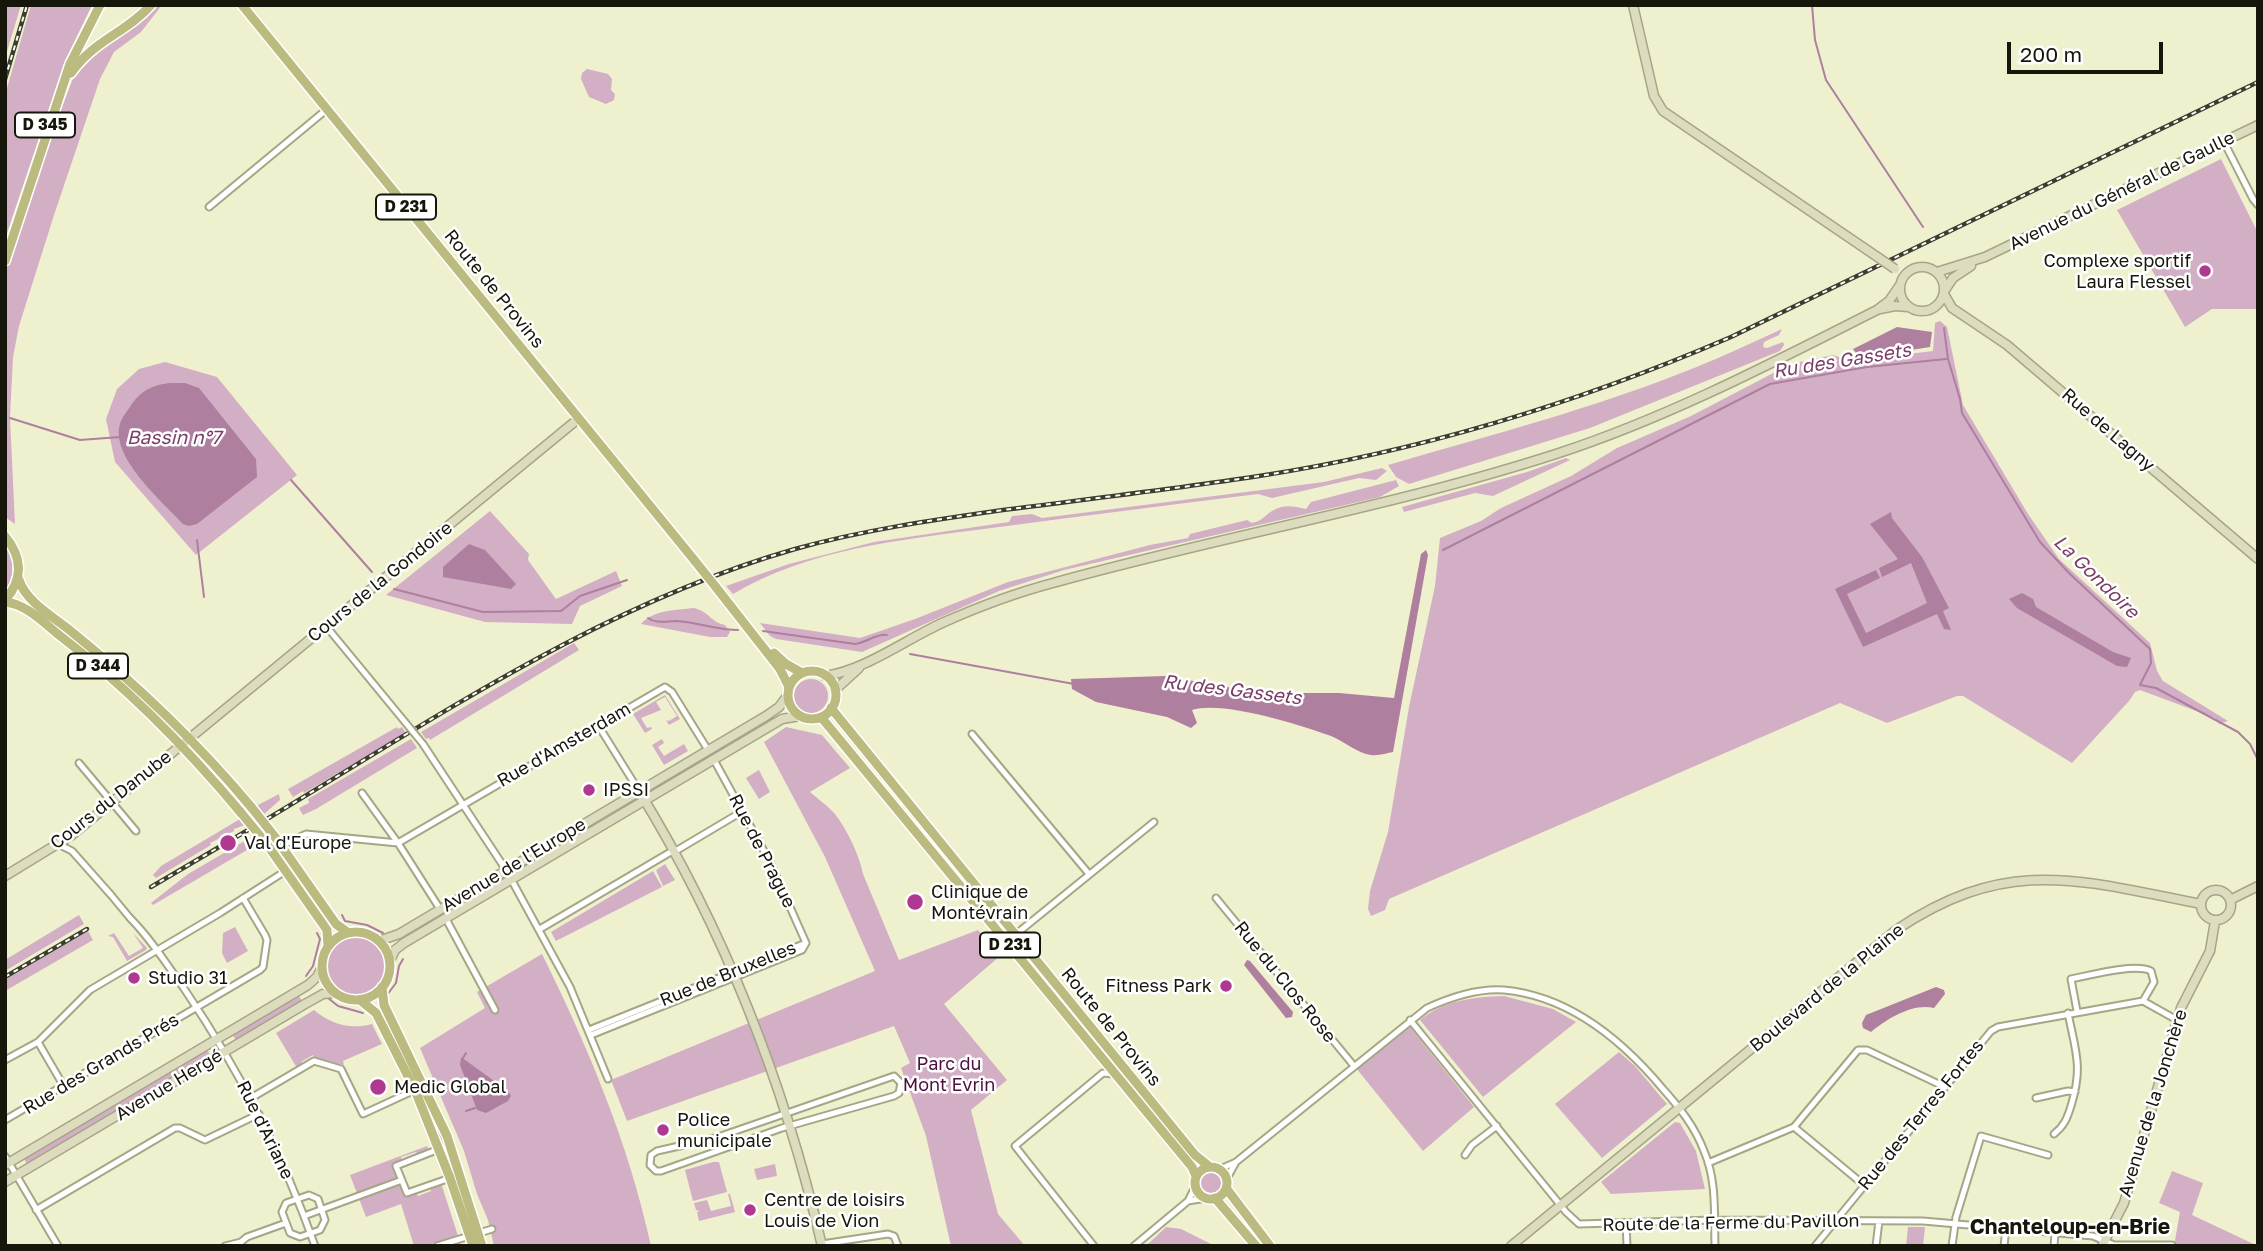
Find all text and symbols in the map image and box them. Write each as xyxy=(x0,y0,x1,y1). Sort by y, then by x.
scale bar xyxy=(2011,28,2167,72)
text: 200 m xyxy=(2020,41,2082,67)
road number: D 345 xyxy=(15,113,75,138)
street label: Avenue du Général de Gaulle xyxy=(2006,127,2238,255)
road number: D 231 xyxy=(376,195,436,220)
street label: Route de Provins xyxy=(440,225,548,353)
place label: Complexe sportif Laura Flessel xyxy=(2043,250,2191,292)
marker: Complexe sportif Laura Flessel xyxy=(2197,263,2213,279)
water label: Ru des Gassets xyxy=(1771,339,1913,383)
street label: Rue de Lagny xyxy=(2057,384,2159,476)
water label: Bassin n°7 xyxy=(127,427,221,449)
street label: Cours de la Gondoire xyxy=(303,517,457,647)
water label: La Gondoire xyxy=(2049,531,2143,623)
road number: D 344 xyxy=(68,653,128,678)
water label: Ru des Gassets xyxy=(1161,670,1303,710)
street label: Rue d'Amsterdam xyxy=(493,698,635,792)
street label: Cours du Danube xyxy=(46,746,176,854)
place label: IPSSI xyxy=(603,779,649,801)
marker: IPSSI xyxy=(581,782,597,798)
street label: Rue de Prague xyxy=(724,790,800,912)
street label: Avenue de l'Europe xyxy=(438,813,590,917)
place label: Val d'Europe xyxy=(244,832,351,854)
marker: Val d'Europe xyxy=(218,833,238,853)
place label: Clinique de Montévrain xyxy=(931,881,1028,924)
marker: Clinique de Montévrain xyxy=(905,892,925,912)
street label: Rue du Clos Rose xyxy=(1230,917,1340,1047)
street label: Boulevard de la Plaine xyxy=(1746,919,1908,1057)
road number: D 231 xyxy=(980,932,1040,958)
street label: Rue de Bruxelles xyxy=(657,937,799,1011)
street label: Route de Provins xyxy=(1057,963,1165,1091)
place label: Studio 31 xyxy=(148,967,228,989)
marker: Studio 31 xyxy=(126,970,142,986)
place label: Fitness Park xyxy=(1105,975,1212,997)
marker: Fitness Park xyxy=(1218,978,1234,994)
street label: Avenue de la Jonchère xyxy=(2114,1007,2192,1199)
street label: Rue des Grands Prés xyxy=(19,1009,183,1119)
street label: Rue des Terres Fortes xyxy=(1854,1035,1988,1195)
street label: Avenue Hergé xyxy=(112,1045,226,1125)
park label: Parc du Mont Evrin xyxy=(903,1053,995,1096)
place label: Medic Global xyxy=(394,1076,506,1098)
street label: Rue d'Ariane xyxy=(232,1077,298,1183)
marker: Medic Global xyxy=(368,1077,388,1097)
place label: Police municipale xyxy=(677,1109,772,1152)
marker: Police municipale xyxy=(655,1122,671,1138)
place label: Centre de loisirs Louis de Vion xyxy=(764,1189,905,1232)
marker: Centre de loisirs Louis de Vion xyxy=(742,1202,758,1218)
street label: Route de la Ferme du Pavillon xyxy=(1602,1210,1860,1236)
district label: Chanteloup-en-Brie xyxy=(1970,1214,2170,1240)

